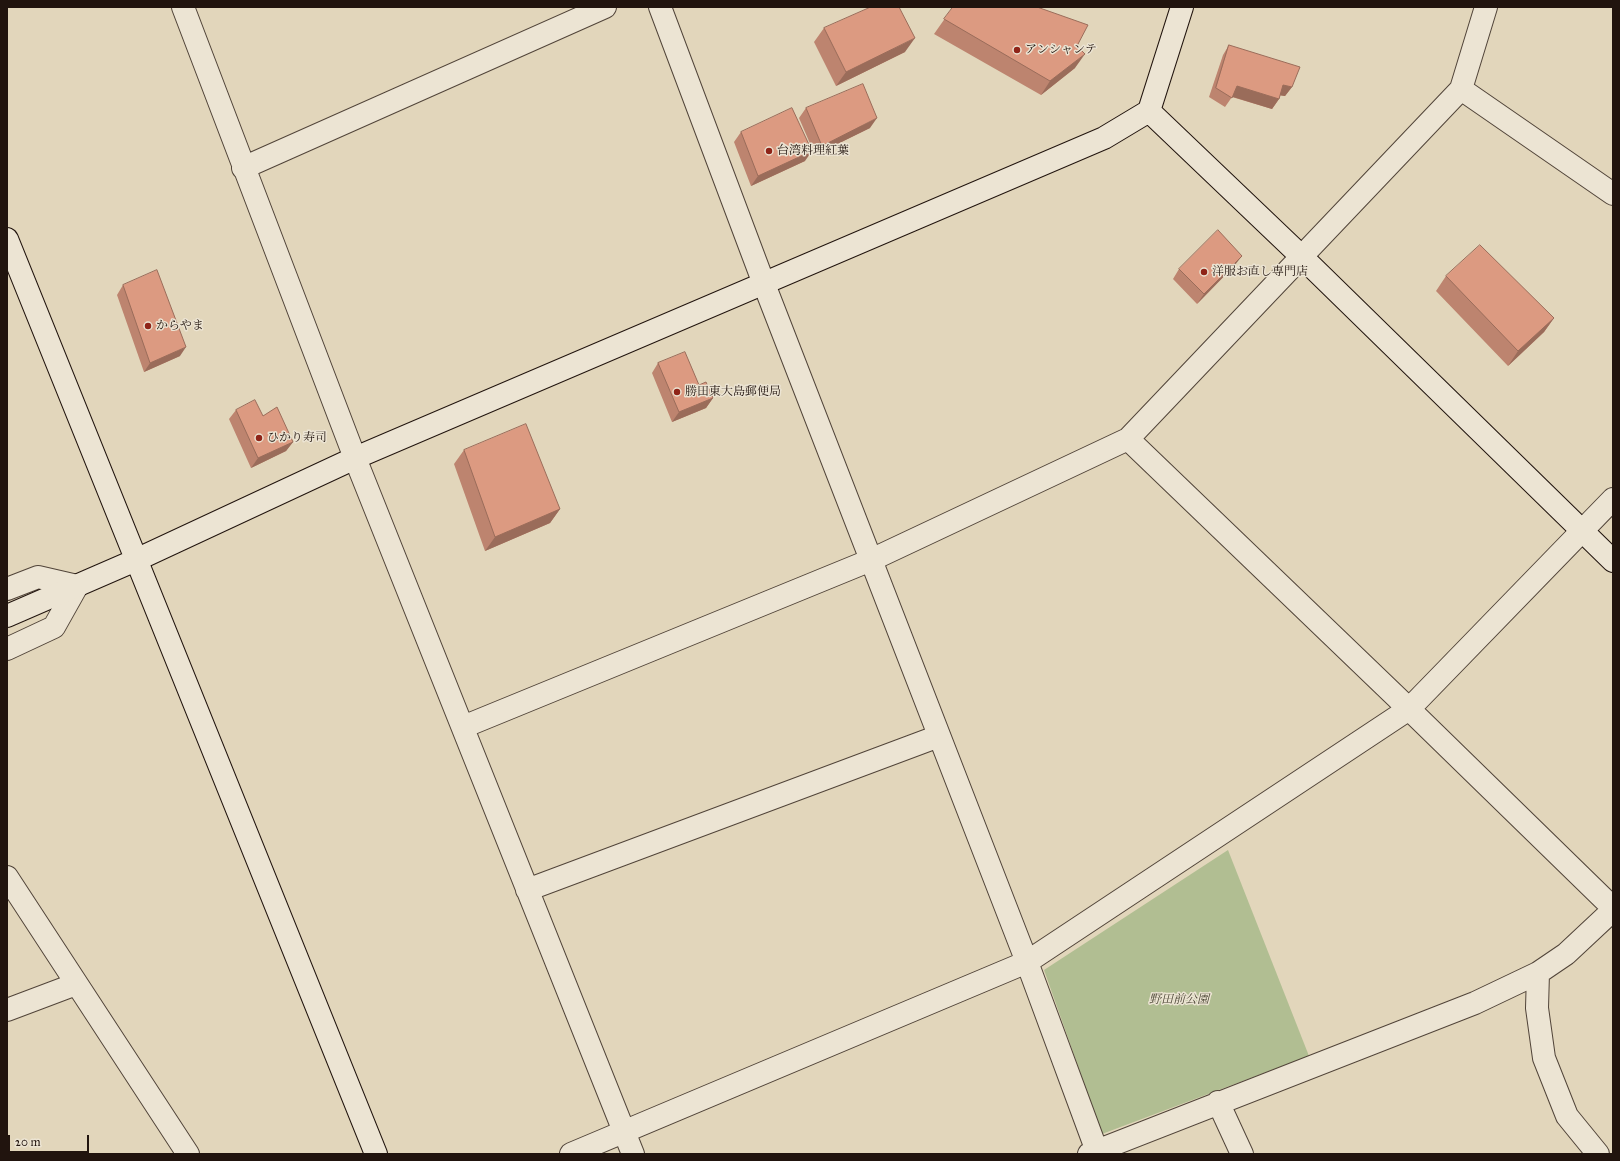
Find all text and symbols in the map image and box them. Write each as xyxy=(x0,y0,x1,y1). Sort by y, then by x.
place label: アンシャンテ xyxy=(1025,43,1097,57)
marker: アンシャンテ xyxy=(1012,45,1022,55)
place label: 台湾料理紅葉 xyxy=(777,144,849,158)
marker: 台湾料理紅葉 xyxy=(764,146,774,156)
place label: 洋服お直し専門店 xyxy=(1212,265,1308,279)
marker: 洋服お直し専門店 xyxy=(1199,267,1209,277)
place label: からやま xyxy=(156,319,204,333)
marker: からやま xyxy=(143,321,153,331)
place label: 勝田東大島郵便局 xyxy=(685,385,781,399)
marker: 勝田東大島郵便局 xyxy=(672,387,682,397)
place label: ひかり寿司 xyxy=(267,431,327,445)
marker: ひかり寿司 xyxy=(254,433,264,443)
park label: 野田前公園 xyxy=(1149,993,1209,1007)
scale bar xyxy=(10,1127,91,1153)
text: 20 m xyxy=(15,1135,41,1149)

